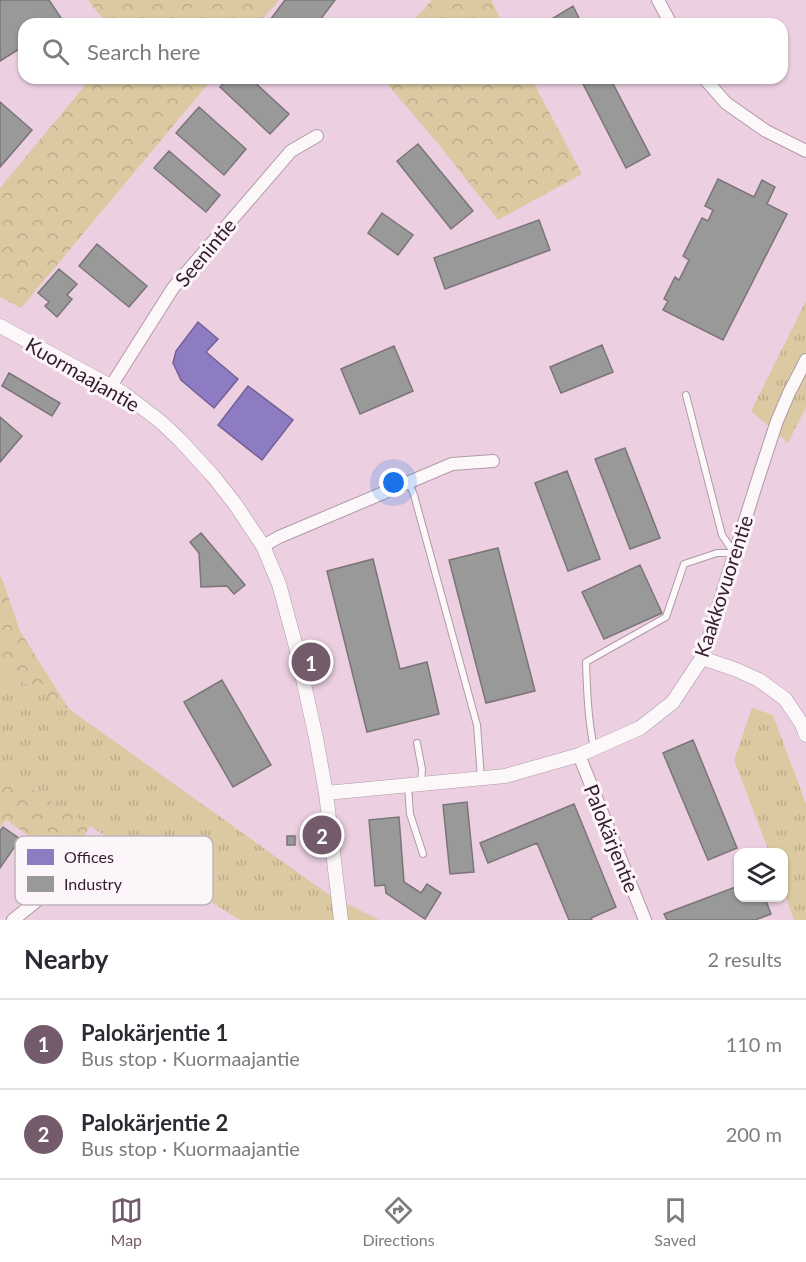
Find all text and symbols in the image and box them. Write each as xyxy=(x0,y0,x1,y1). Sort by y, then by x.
search box xyxy=(18,18,788,84)
icon: search xyxy=(39,35,72,68)
text: Search here xyxy=(87,38,200,65)
street label: Seenintie xyxy=(170,213,240,291)
street label: Kuormaajantie xyxy=(22,332,144,416)
your location xyxy=(379,468,408,497)
street label: Kaakkovuorentie xyxy=(689,512,757,660)
pin: 1 xyxy=(292,640,330,684)
street label: Palokärjentie xyxy=(579,780,645,896)
pin: 2 xyxy=(302,812,342,858)
legend xyxy=(15,836,213,905)
text: Offices xyxy=(64,847,114,866)
map controls xyxy=(734,848,788,902)
button: layers xyxy=(734,848,788,902)
text: Industry xyxy=(64,874,123,893)
text: Nearby xyxy=(24,943,109,975)
text: 2 results xyxy=(707,947,782,971)
text: Palokärjentie 1 xyxy=(81,1019,228,1046)
text: 1 xyxy=(38,1032,49,1056)
text: 110 m xyxy=(726,1032,782,1056)
text: Bus stop · Kuormaajantie xyxy=(81,1046,300,1070)
text: Palokärjentie 2 xyxy=(81,1109,228,1136)
text: 2 xyxy=(38,1122,49,1146)
text: 200 m xyxy=(726,1122,782,1146)
text: Bus stop · Kuormaajantie xyxy=(81,1136,300,1160)
tab: Map xyxy=(110,1194,143,1249)
tab: Directions xyxy=(362,1194,435,1249)
tab: Saved xyxy=(654,1194,696,1249)

